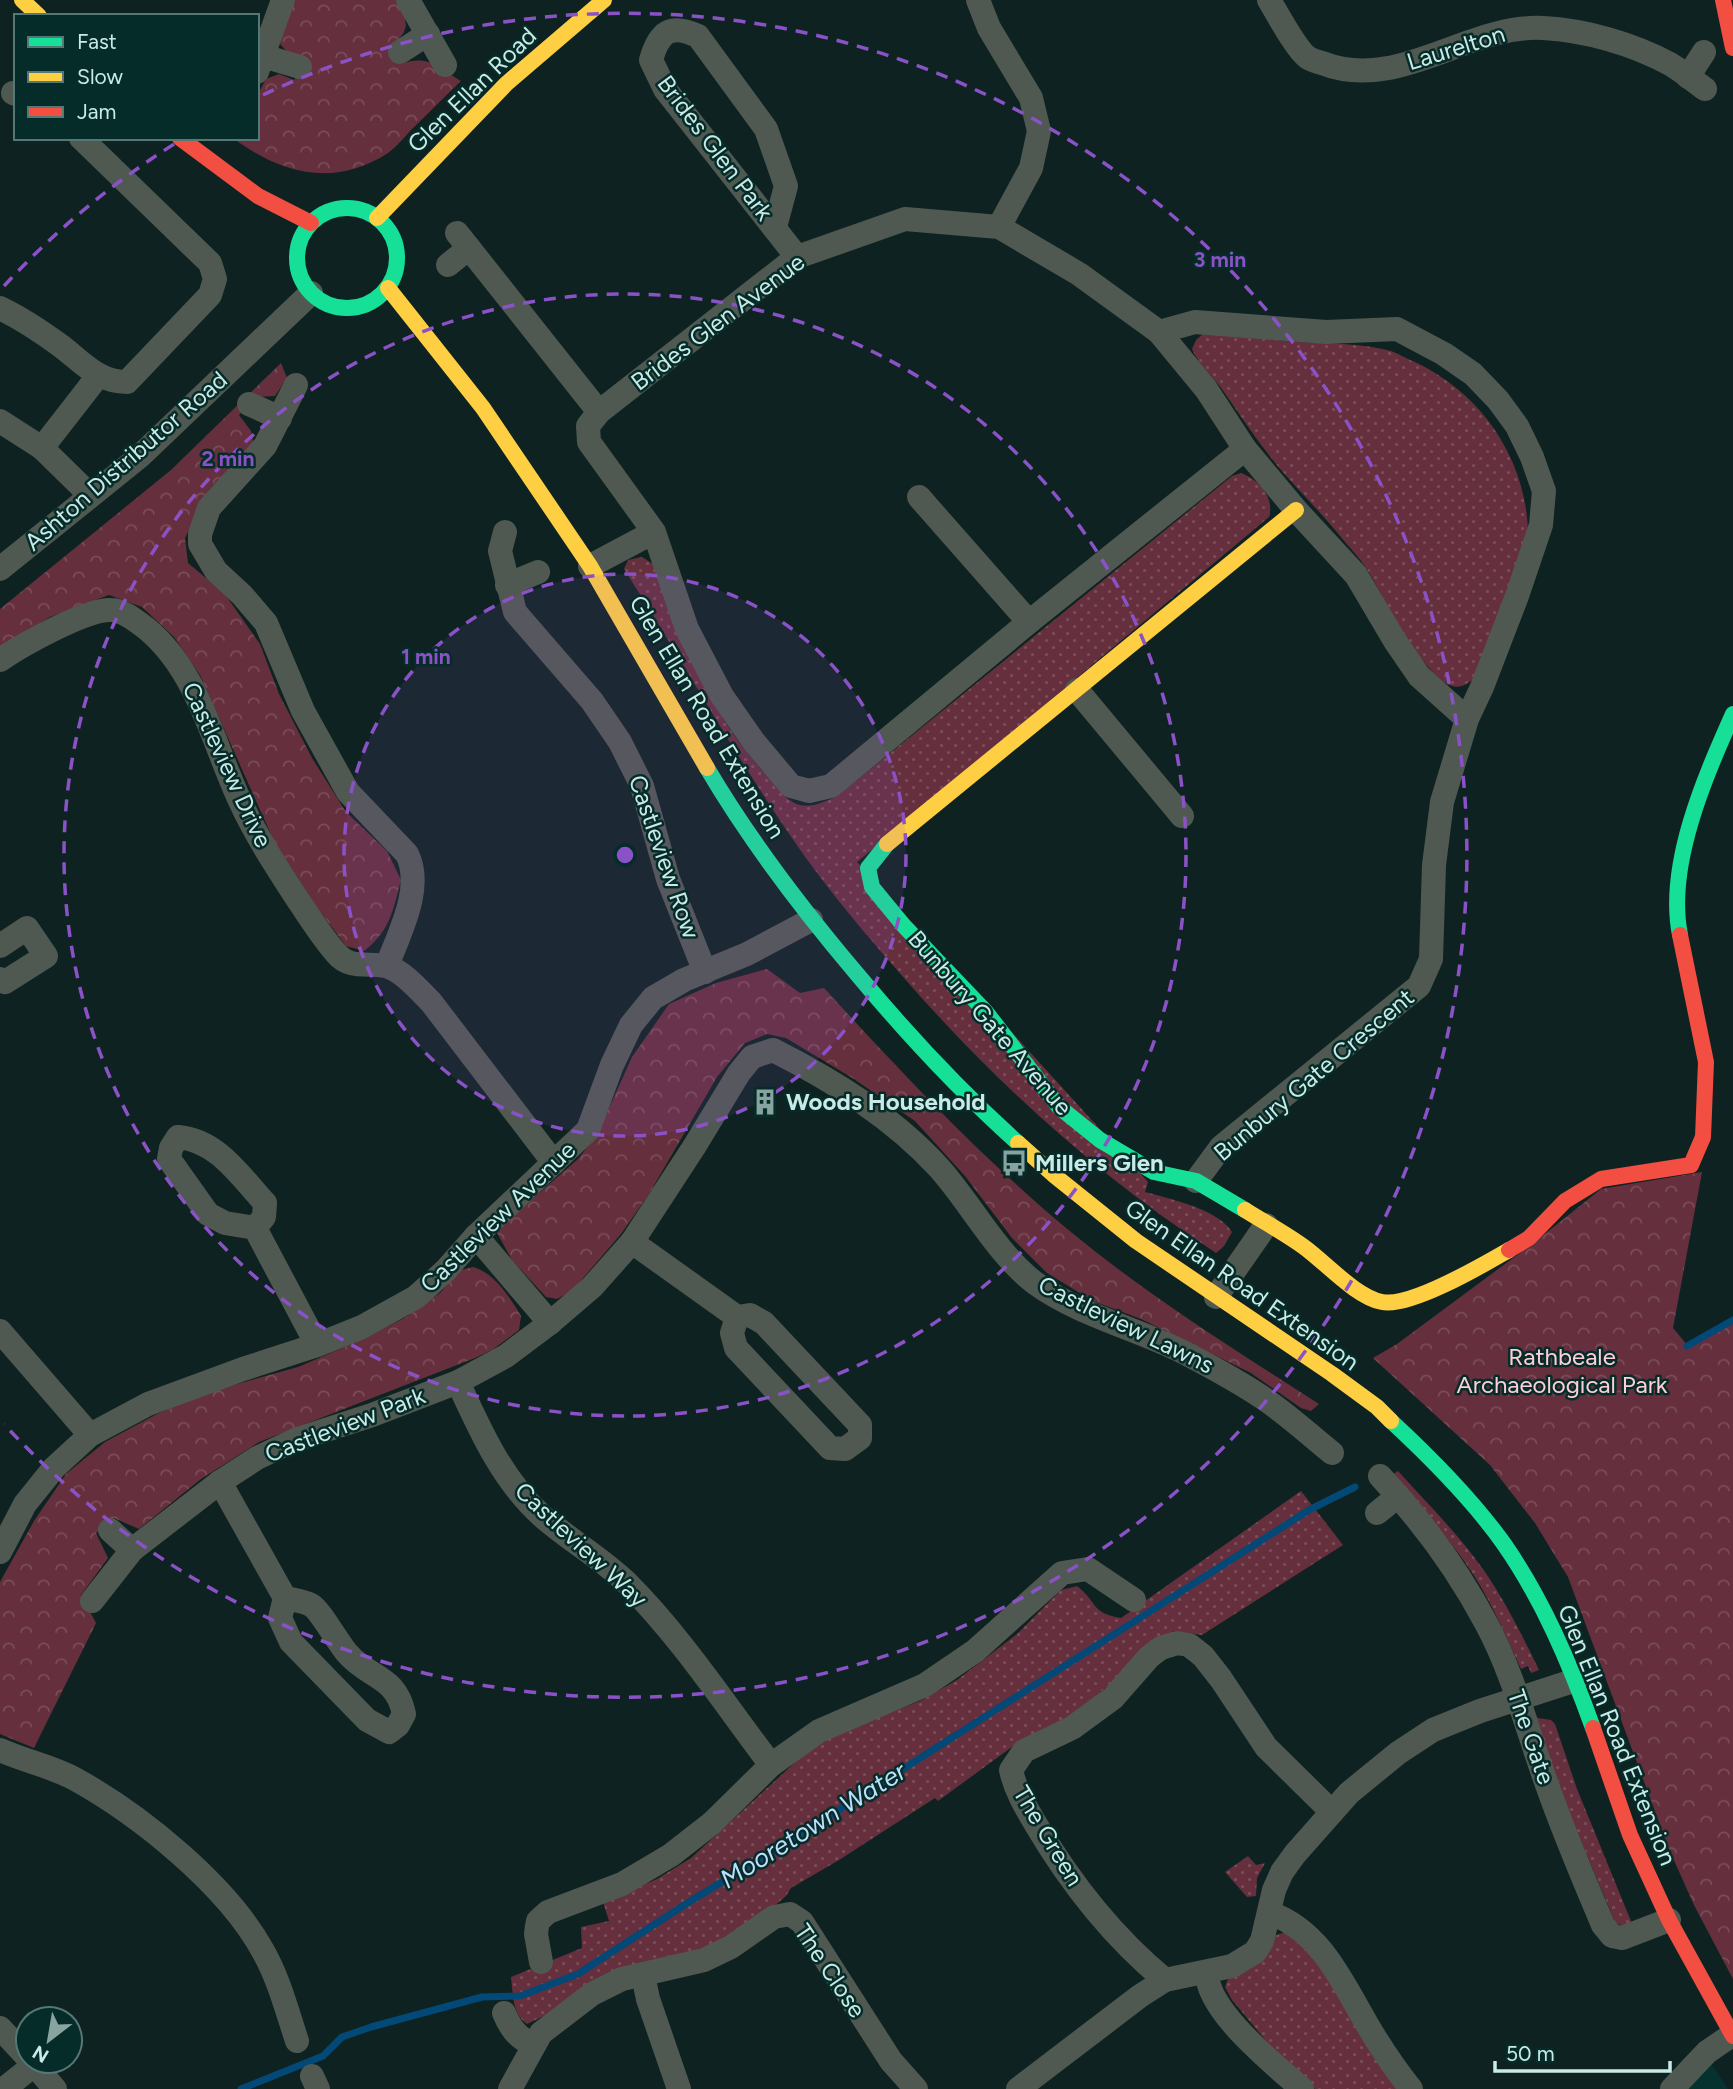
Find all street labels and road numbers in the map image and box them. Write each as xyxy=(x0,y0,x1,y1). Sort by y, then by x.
street label: Laurelton xyxy=(1403,19,1508,76)
street label: Glen Ellan Road xyxy=(401,21,542,158)
street label: Brides Glen Park xyxy=(651,69,780,226)
street label: Brides Glen Avenue xyxy=(625,247,810,396)
street label: Ashton Distributor Road xyxy=(19,365,233,556)
street label: Glen Ellan Road Extension xyxy=(623,590,792,844)
street label: Castleview Drive xyxy=(177,678,278,852)
street label: Castleview Row xyxy=(623,771,706,943)
street label: Bunbury Gate Avenue xyxy=(902,924,1078,1121)
street label: Bunbury Gate Crescent xyxy=(1208,982,1420,1167)
street label: Castleview Avenue xyxy=(414,1135,581,1298)
street label: Glen Ellan Road Extension xyxy=(1120,1193,1365,1376)
street label: Castleview Lawns xyxy=(1034,1270,1219,1380)
street label: Castleview Park xyxy=(261,1381,429,1468)
street label: Castleview Way xyxy=(509,1476,654,1614)
street label: Glen Ellan Road Extension xyxy=(1552,1600,1683,1869)
street label: The Gate xyxy=(1502,1686,1561,1788)
street label: The Green xyxy=(1007,1780,1090,1891)
street label: The Close xyxy=(789,1918,872,2023)

